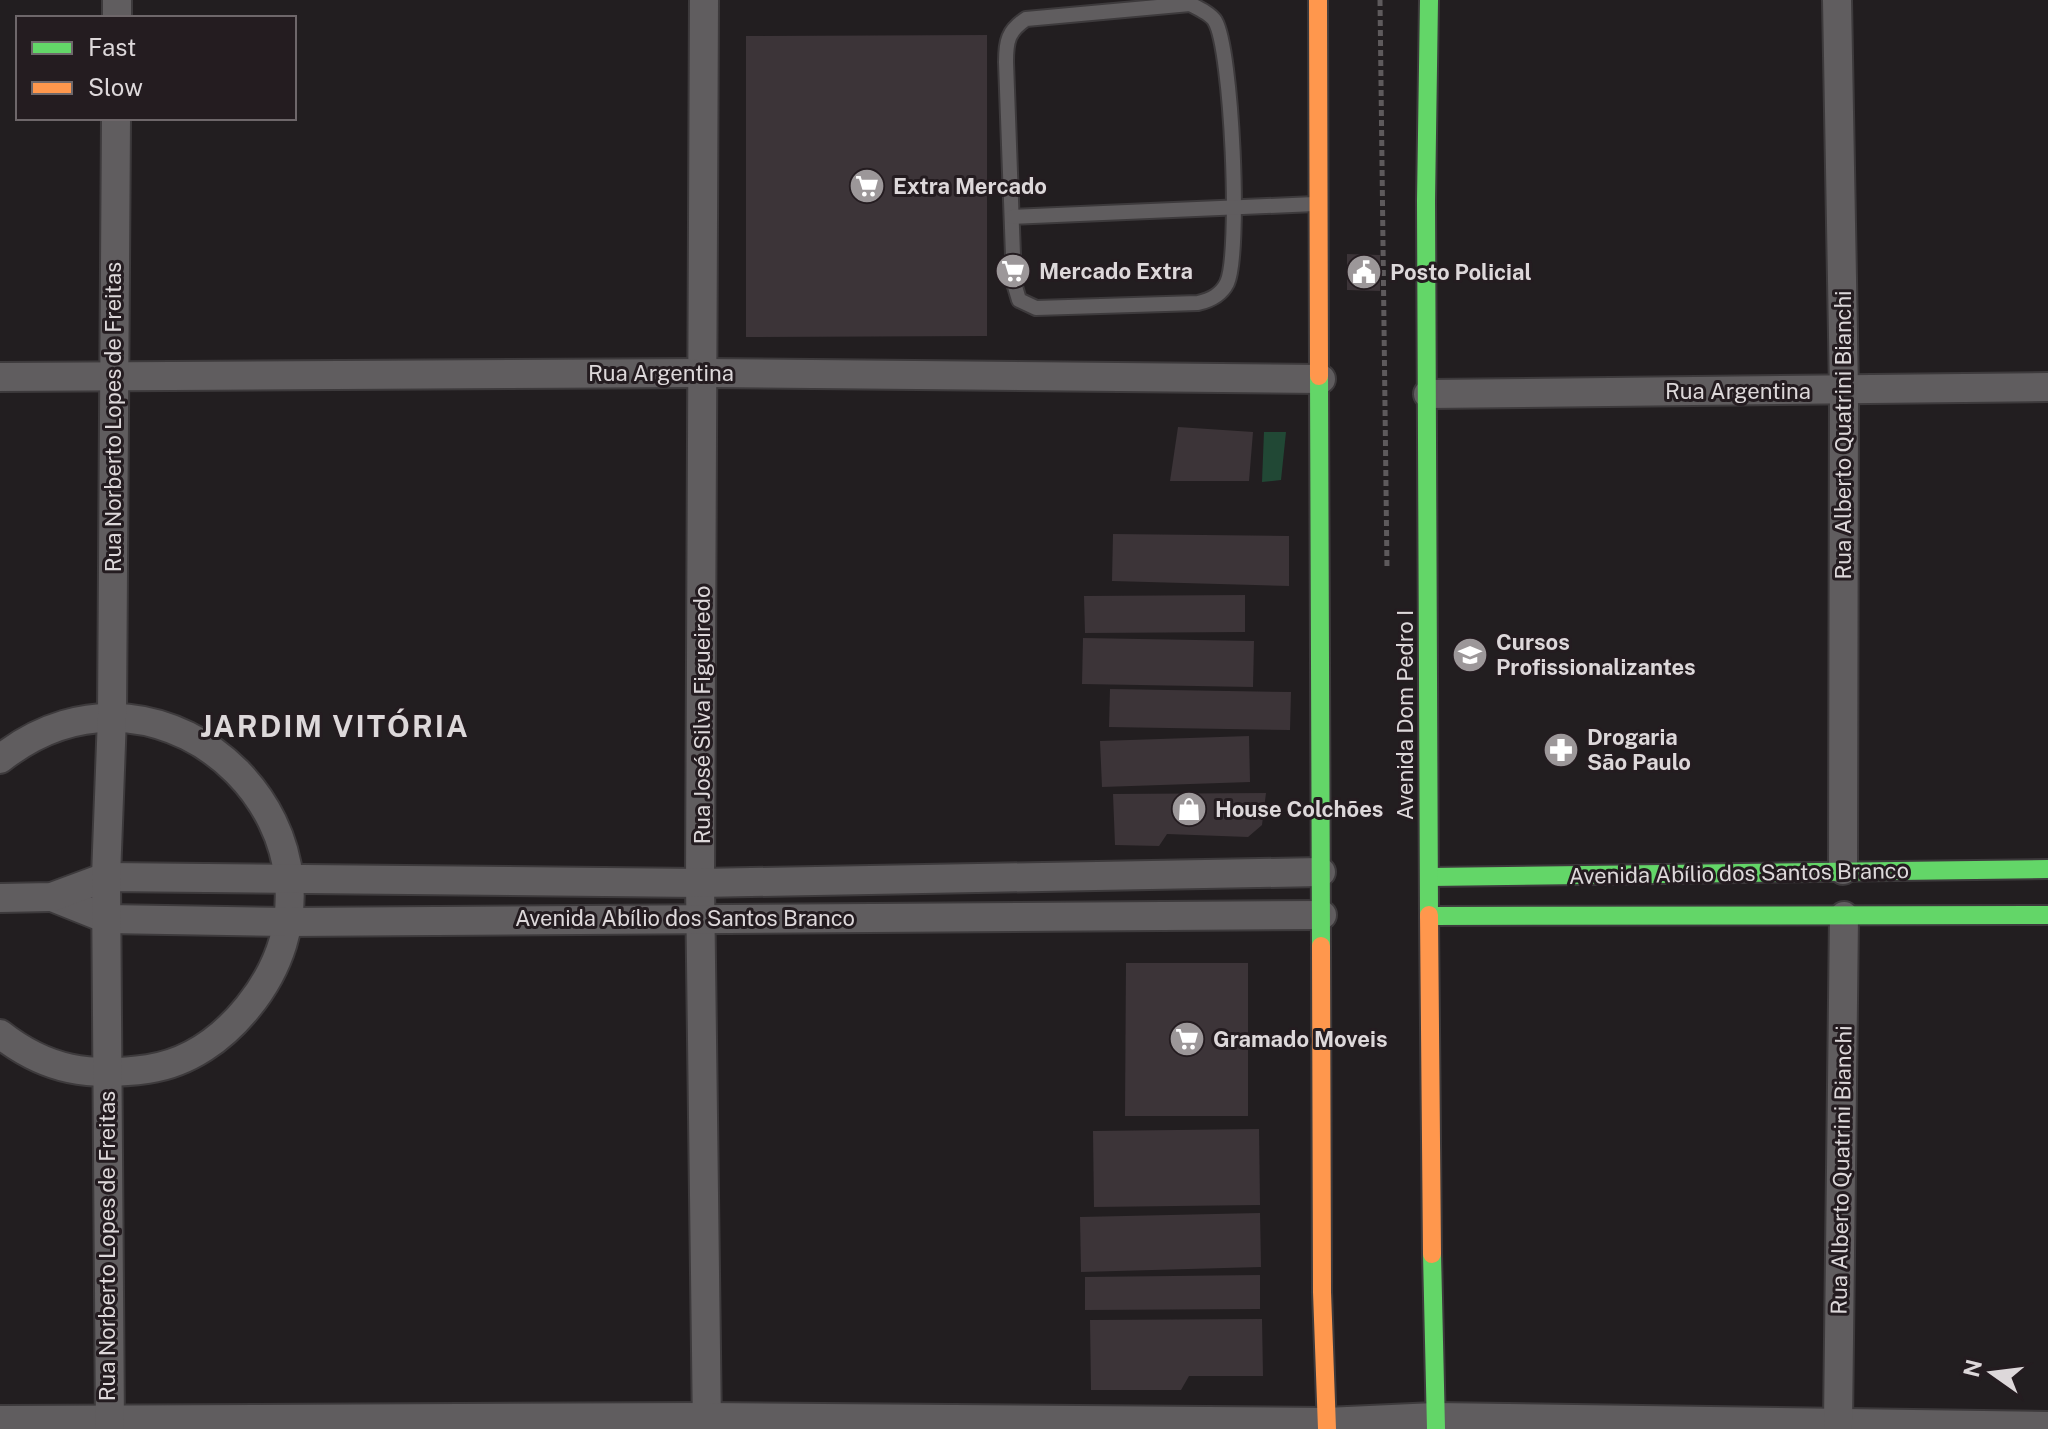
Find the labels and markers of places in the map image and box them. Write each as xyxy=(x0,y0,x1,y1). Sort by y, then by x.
supermarket icon: Extra Mercado xyxy=(848,167,886,205)
place label: Extra Mercado xyxy=(893,173,1047,199)
supermarket icon: Mercado Extra xyxy=(994,252,1032,290)
public building icon: Posto Policial xyxy=(1345,253,1383,291)
place label: Mercado Extra xyxy=(1039,258,1193,284)
place label: Posto Policial xyxy=(1390,259,1532,285)
place label: Cursos Profissionalizantes xyxy=(1496,629,1696,680)
school or university icon: Cursos Profissionalizantes xyxy=(1451,636,1489,674)
place label: Drogaria São Paulo xyxy=(1587,724,1691,775)
pharmacy icon: Drogaria São Paulo xyxy=(1542,731,1580,769)
shop icon: House Colchões xyxy=(1170,790,1208,828)
place label: House Colchões xyxy=(1215,796,1383,822)
supermarket icon: Gramado Moveis xyxy=(1168,1020,1206,1058)
place label: Gramado Moveis xyxy=(1213,1026,1387,1052)

